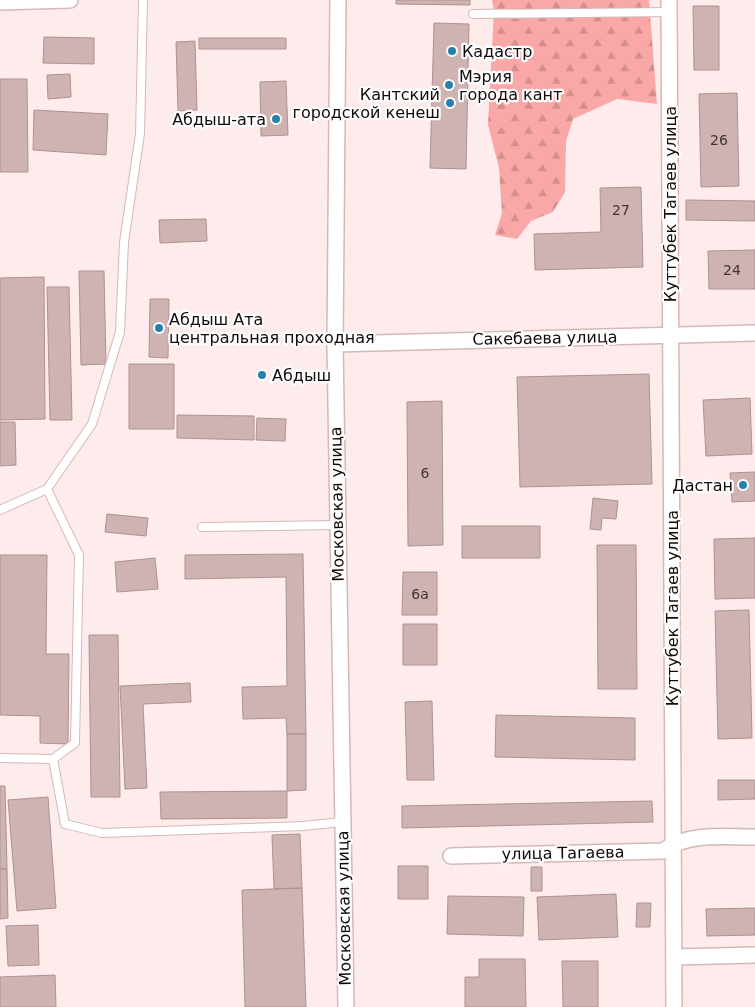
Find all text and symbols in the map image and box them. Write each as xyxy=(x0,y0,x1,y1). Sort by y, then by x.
place label: Кадастр xyxy=(462,42,532,61)
marker: Кадастр xyxy=(446,45,458,57)
place label: Мэрия города кант xyxy=(459,67,562,104)
marker: Мэрия города кант xyxy=(443,79,455,91)
place label: Кантский городской кенеш xyxy=(293,85,440,122)
marker: Кантский городской кенеш xyxy=(444,97,456,109)
street label: Куттубек Тагаев улица xyxy=(661,106,680,302)
place label: Абдыш-ата xyxy=(172,110,266,129)
marker: Абдыш-ата xyxy=(270,113,282,125)
house number: 26 xyxy=(710,132,728,148)
house number: 27 xyxy=(612,202,630,218)
house number: 24 xyxy=(723,262,741,278)
place label: Абдыш Ата центральная проходная xyxy=(169,310,375,347)
marker: Абдыш Ата центральная проходная xyxy=(153,322,165,334)
street label: Сакебаева улица xyxy=(472,327,618,349)
place label: Абдыш xyxy=(272,366,331,385)
marker: Абдыш xyxy=(256,369,268,381)
street label: Московская улица xyxy=(326,426,348,582)
house number: 6 xyxy=(421,465,430,481)
place label: Дастан xyxy=(672,476,733,495)
marker: Дастан xyxy=(737,479,749,491)
street label: Куттубек Тагаев улица xyxy=(663,510,682,706)
house number: 6а xyxy=(411,586,429,602)
street label: Московская улица xyxy=(333,830,355,986)
street label: улица Тагаева xyxy=(501,842,625,864)

